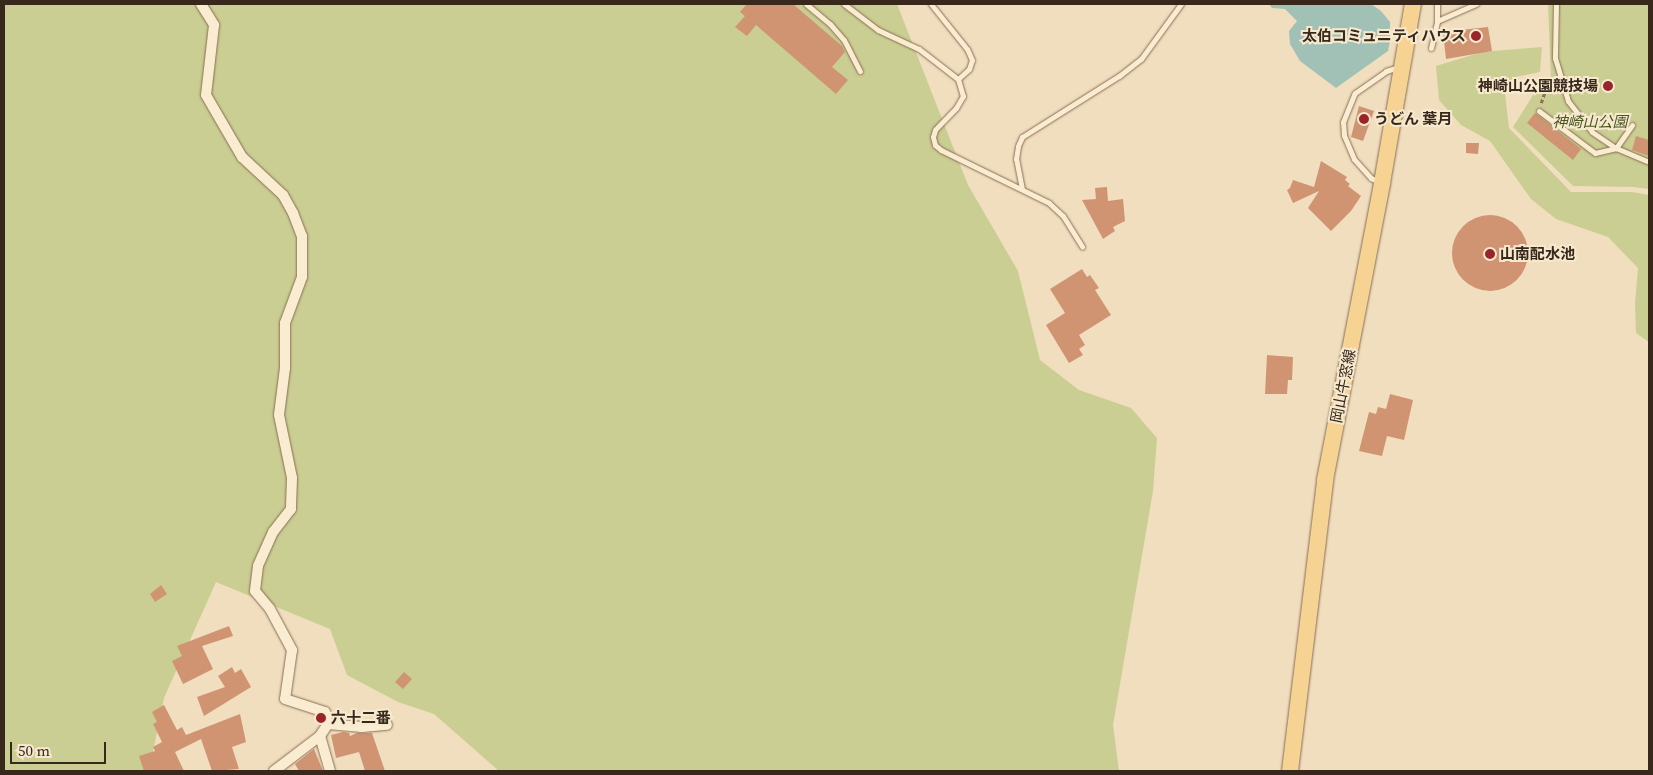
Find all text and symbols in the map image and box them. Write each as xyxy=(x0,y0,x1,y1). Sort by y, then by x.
place label: 太伯コミュニティハウス xyxy=(1301,27,1466,45)
marker: 太伯コミュニティハウス xyxy=(1470,30,1482,42)
place label: 神崎山公園競技場 xyxy=(1478,77,1598,95)
marker: 神崎山公園競技場 xyxy=(1602,80,1614,92)
place label: うどん 葉月 xyxy=(1374,110,1452,128)
marker: うどん 葉月 xyxy=(1358,113,1370,125)
park label: 神崎山公園 xyxy=(1553,113,1627,131)
place label: 山南配水池 xyxy=(1500,245,1575,263)
marker: 山南配水池 xyxy=(1484,248,1496,260)
street label: 岡山牛窓線 xyxy=(1327,347,1359,425)
place label: 六十二番 xyxy=(331,709,391,727)
marker: 六十二番 xyxy=(315,712,327,724)
scale bar xyxy=(12,732,109,764)
text: 50 m xyxy=(18,740,50,761)

